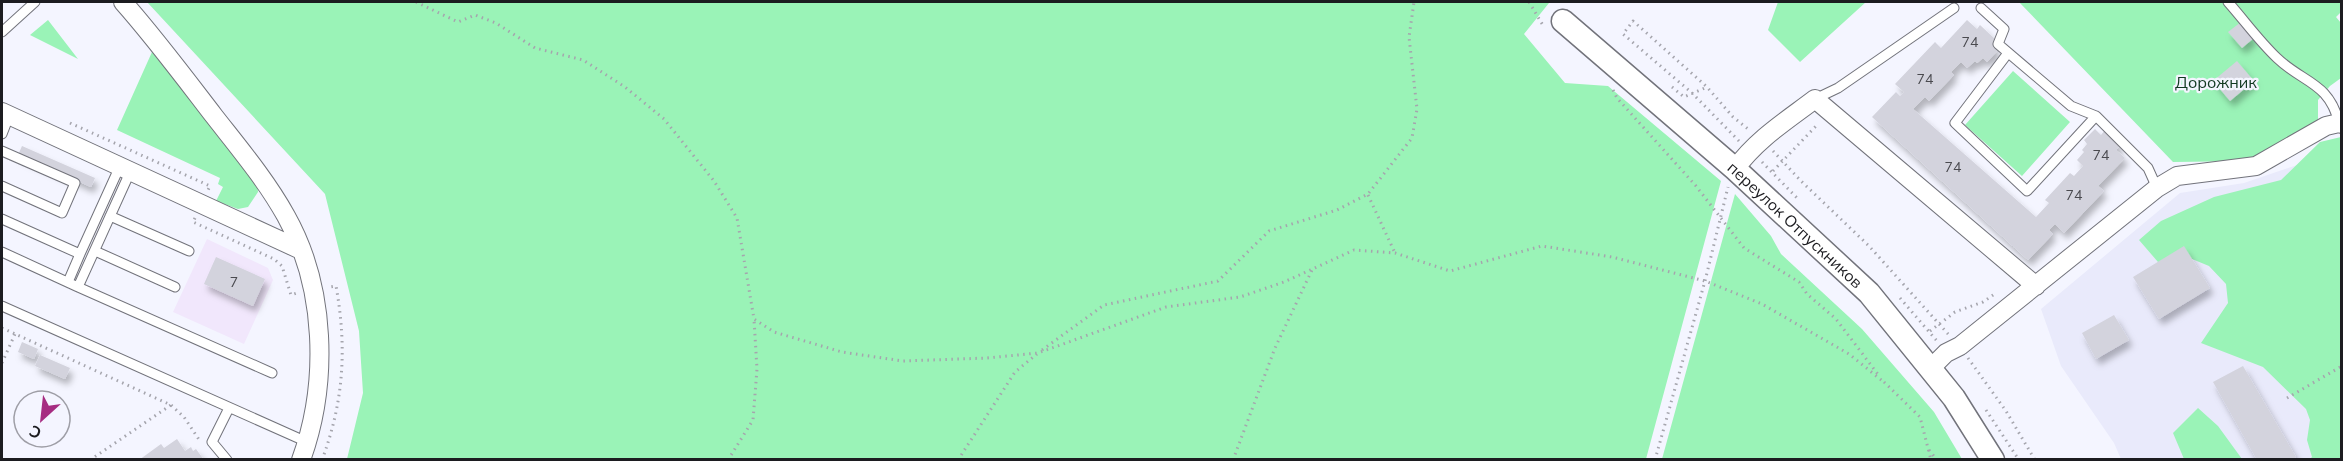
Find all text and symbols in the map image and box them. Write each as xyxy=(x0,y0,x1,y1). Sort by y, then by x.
house number: 74 xyxy=(1962,33,1979,51)
house number: 74 xyxy=(1917,70,1934,88)
park label: Дорожник xyxy=(2175,72,2257,92)
house number: 74 xyxy=(2093,146,2110,164)
street label: переулок Отпускников xyxy=(1724,157,1867,292)
house number: 74 xyxy=(1945,158,1962,176)
house number: 74 xyxy=(2066,186,2083,204)
house number: 7 xyxy=(230,273,238,291)
north arrow xyxy=(12,389,72,449)
text: С xyxy=(26,421,45,444)

